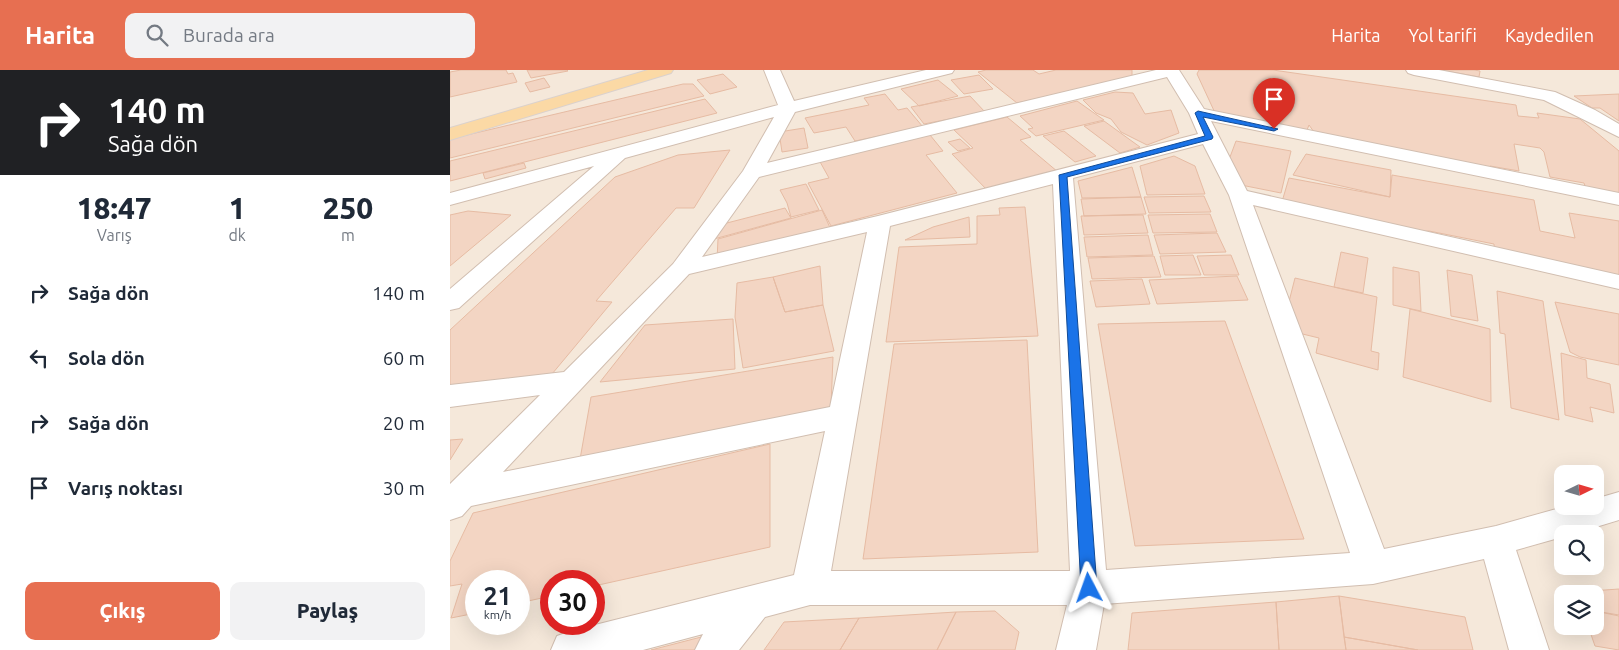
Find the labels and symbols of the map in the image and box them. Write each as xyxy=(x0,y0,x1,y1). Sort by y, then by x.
pin xyxy=(1253,78,1295,129)
north arrow xyxy=(1554,465,1604,515)
position arrow xyxy=(1062,561,1114,613)
speed limit sign: 30 xyxy=(540,570,605,635)

